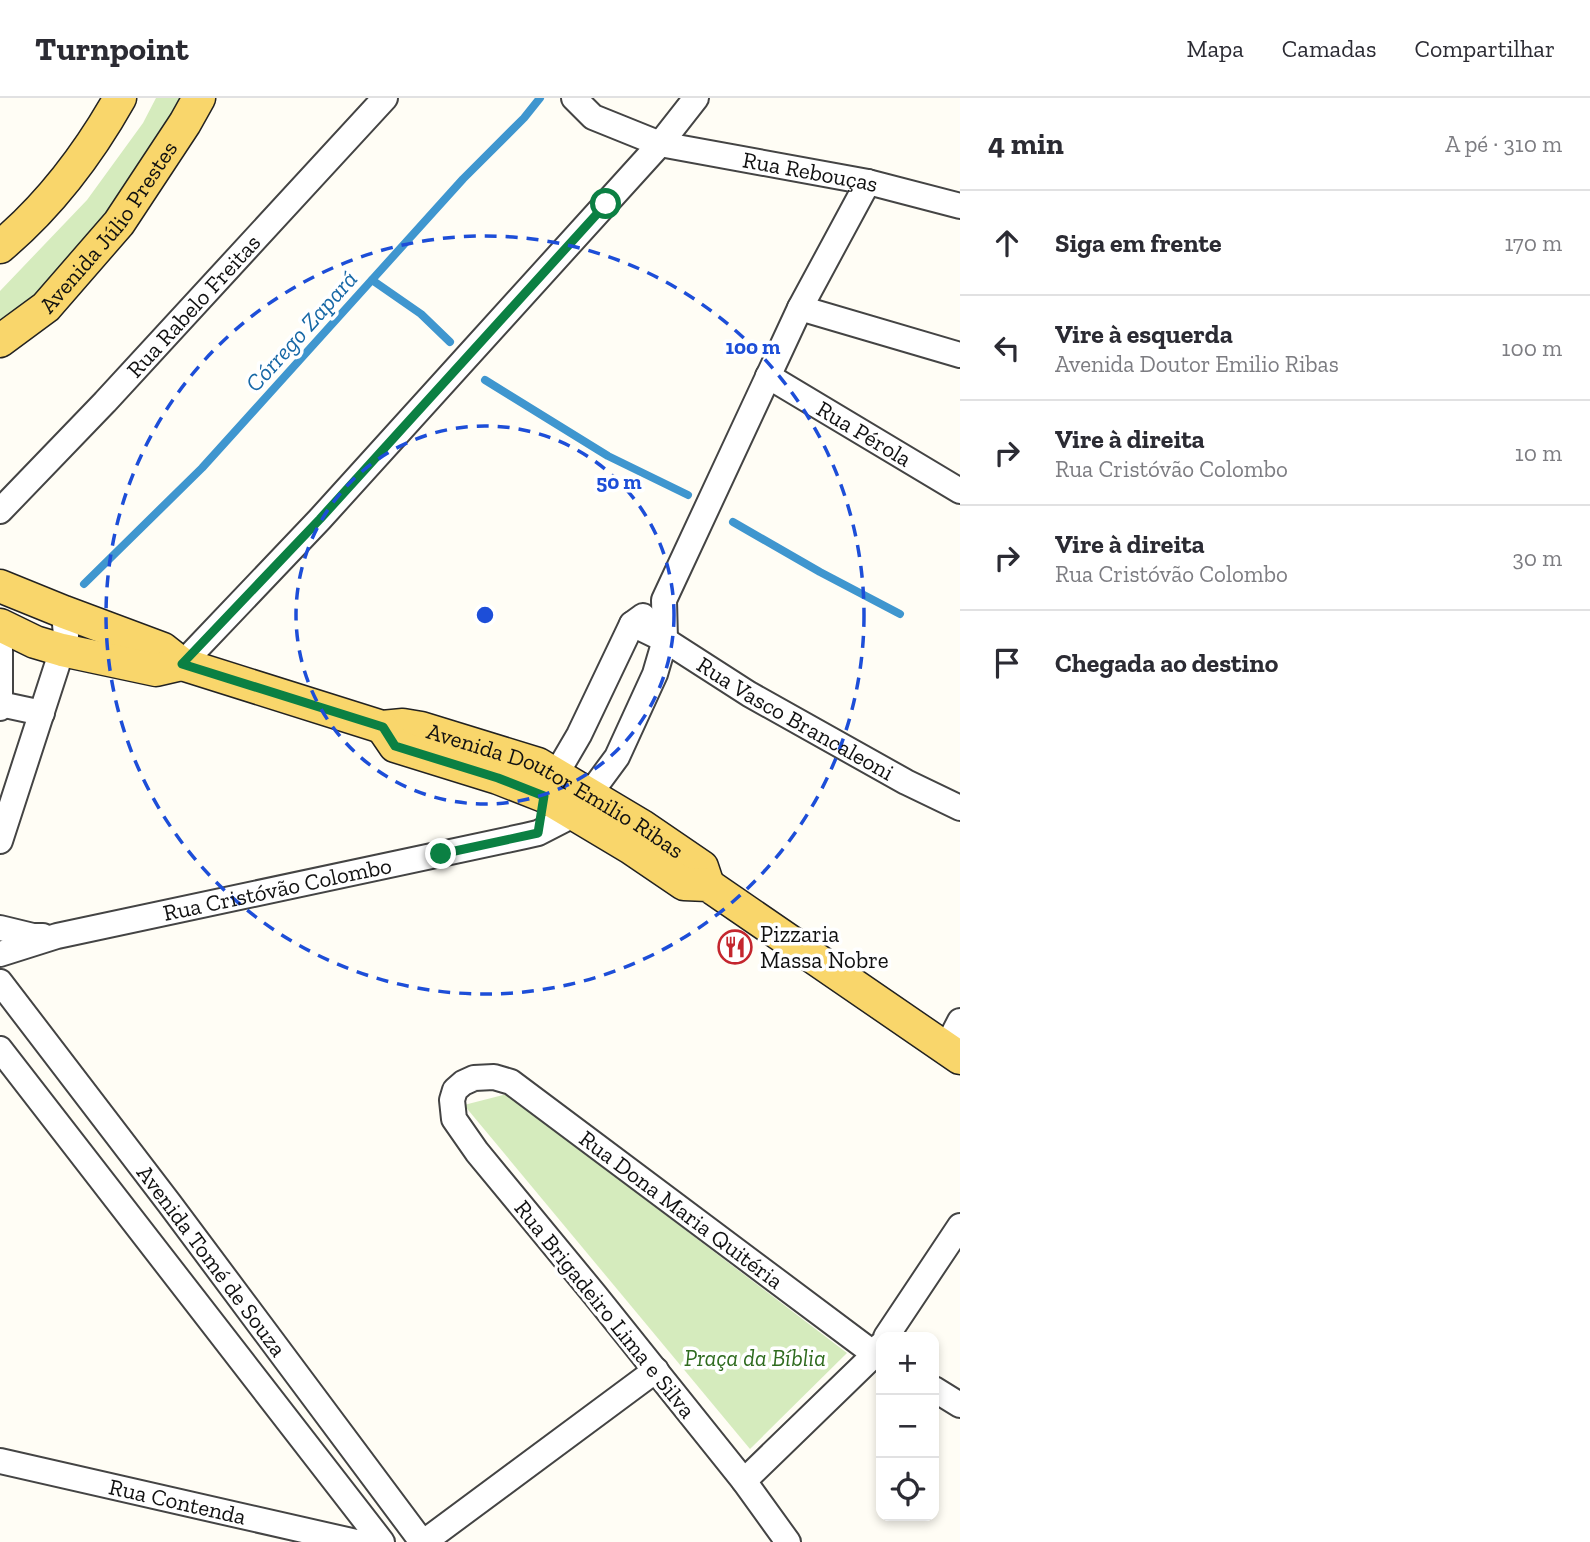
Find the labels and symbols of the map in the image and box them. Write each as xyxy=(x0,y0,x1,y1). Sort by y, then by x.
street label: Avenida Júlio Prestes xyxy=(33,136,183,319)
street label: Rua Rebouças xyxy=(740,145,881,198)
route start xyxy=(590,188,621,219)
street label: Rua Rabelo Freitas xyxy=(121,229,266,383)
water label: Córrego Zapará xyxy=(239,264,363,398)
text: 100 m xyxy=(726,334,781,359)
street label: Rua Pérola xyxy=(812,394,917,473)
text: 50 m xyxy=(596,469,642,494)
centre of rings xyxy=(473,603,497,627)
street label: Rua Vasco Brancaleoni xyxy=(692,650,899,786)
street label: Avenida Doutor Emilio Ribas xyxy=(424,717,689,864)
route end xyxy=(425,838,456,869)
street label: Rua Cristóvão Colombo xyxy=(160,851,394,927)
place label: Pizzaria Massa Nobre xyxy=(760,920,889,974)
restaurant icon: Pizzaria Massa Nobre xyxy=(716,928,754,966)
street label: Rua Dona Maria Quitéria xyxy=(574,1124,789,1295)
street label: Avenida Tomé de Souza xyxy=(131,1159,293,1362)
street label: Rua Brigadeiro Lima e Silva xyxy=(508,1194,702,1424)
park label: Praça da Bíblia xyxy=(684,1344,826,1372)
street label: Rua Contenda xyxy=(106,1472,249,1531)

